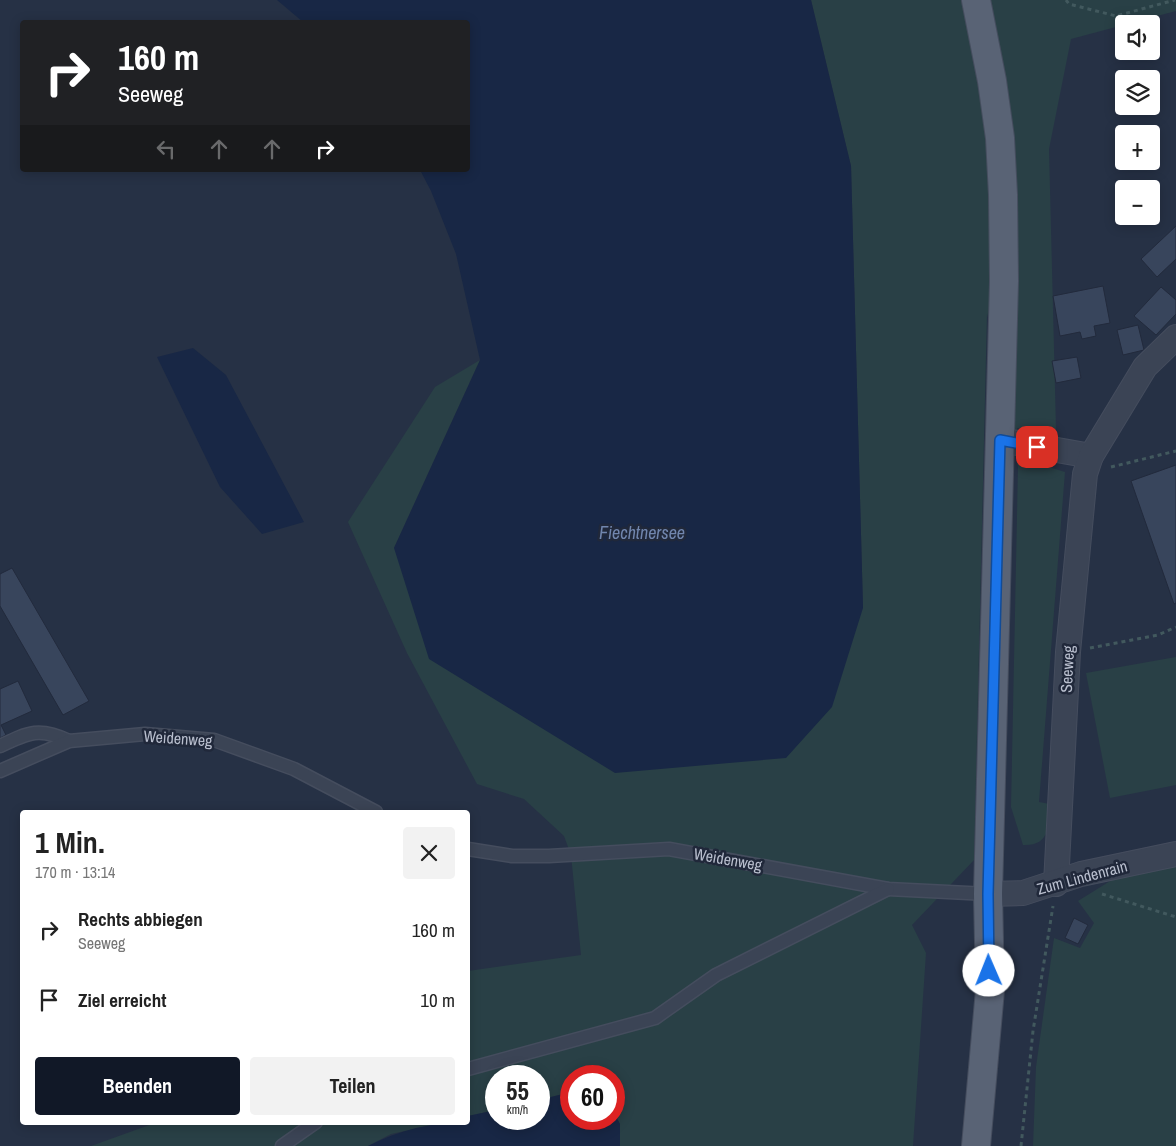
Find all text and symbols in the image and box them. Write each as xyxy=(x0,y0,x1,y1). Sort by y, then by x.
map controls xyxy=(1115,15,1160,225)
button: sound xyxy=(1115,15,1160,60)
text: 160 m xyxy=(118,34,199,81)
icon: right xyxy=(35,40,100,105)
button: layers xyxy=(1115,70,1160,115)
text: Seeweg xyxy=(118,79,183,109)
button: + xyxy=(1115,125,1160,170)
icon: left xyxy=(152,135,180,163)
icon: ahead xyxy=(205,135,233,163)
icon: ahead xyxy=(258,135,286,163)
icon: right xyxy=(311,135,339,163)
button: − xyxy=(1115,180,1160,225)
pin xyxy=(1016,426,1058,468)
icon: arrive xyxy=(1023,433,1051,461)
water label: Fiechtnersee xyxy=(599,520,685,545)
street label: Seeweg xyxy=(1055,644,1079,693)
street label: Weidenweg xyxy=(143,725,214,751)
text: 1 Min. xyxy=(35,822,105,862)
button: close xyxy=(403,827,455,879)
street label: Weidenweg xyxy=(692,842,765,876)
street label: Zum Lindenrain xyxy=(1034,854,1130,900)
text: 170 m · 13:14 xyxy=(35,861,115,883)
text: Rechts abbiegen xyxy=(78,906,203,932)
icon: right xyxy=(35,916,63,944)
text: 160 m xyxy=(412,917,455,943)
text: Seeweg xyxy=(78,932,125,954)
position arrow xyxy=(962,944,1014,996)
icon: arrive xyxy=(35,986,63,1014)
text: Ziel erreicht xyxy=(78,987,166,1013)
text: 10 m xyxy=(420,987,455,1013)
button: Beenden xyxy=(35,1057,240,1115)
button: Teilen xyxy=(250,1057,455,1115)
speed limit sign: 60 xyxy=(560,1065,625,1130)
text: 55 xyxy=(506,1074,529,1108)
text: km/h xyxy=(507,1102,528,1118)

